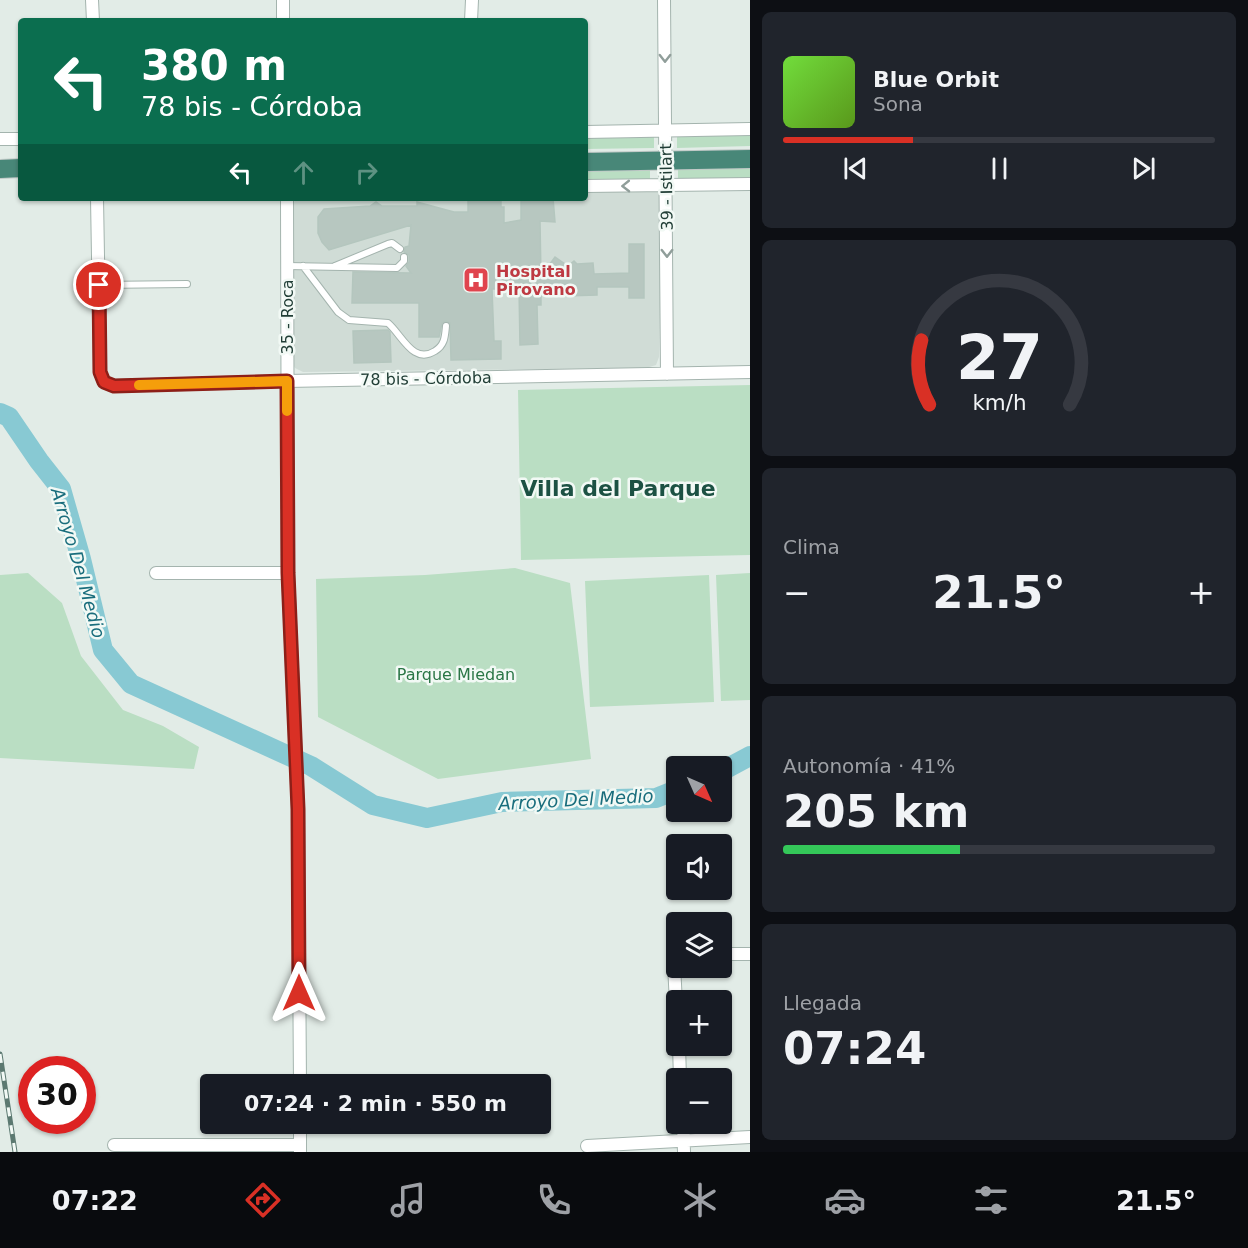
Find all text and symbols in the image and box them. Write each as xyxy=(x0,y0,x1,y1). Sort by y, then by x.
text: 380 m xyxy=(141,41,287,90)
icon: left xyxy=(42,42,120,120)
one-way arrow xyxy=(658,54,671,63)
text: Blue Orbit xyxy=(873,67,999,92)
text: 78 bis - Córdoba xyxy=(141,91,363,122)
text: Sona xyxy=(873,92,923,116)
street label: 39 - Istilart xyxy=(656,143,677,231)
icon: previous xyxy=(839,152,872,185)
icon: pause xyxy=(983,152,1016,185)
icon: next xyxy=(1127,152,1160,185)
icon: left xyxy=(224,156,257,189)
icon: ahead xyxy=(287,156,320,189)
icon: right xyxy=(350,156,383,189)
one-way arrow xyxy=(621,180,630,192)
one-way arrow xyxy=(661,249,673,258)
pin xyxy=(73,259,124,310)
place label: Hospital Pirovano xyxy=(496,262,576,299)
hospital icon: Hospital Pirovano xyxy=(461,265,491,295)
icon: arrive xyxy=(82,268,115,301)
street label: 35 - Roca xyxy=(278,279,297,355)
text: 27 xyxy=(956,321,1042,394)
street label: 78 bis - Córdoba xyxy=(360,368,492,389)
text: km/h xyxy=(972,390,1026,415)
district label: Villa del Parque xyxy=(520,476,716,501)
water label: Arroyo Del Medio xyxy=(47,484,110,640)
text: Clima xyxy=(783,535,840,559)
text: 21.5° xyxy=(932,566,1066,619)
text: − xyxy=(783,573,811,612)
text: + xyxy=(1187,573,1215,612)
park label: Parque Miedan xyxy=(397,665,515,684)
text: Autonomía · 41% xyxy=(783,754,955,778)
north arrow xyxy=(666,756,732,822)
map controls xyxy=(666,756,732,1134)
water label: Arroyo Del Medio xyxy=(497,785,654,814)
text: 205 km xyxy=(783,785,969,838)
button: sound xyxy=(666,834,732,900)
button: layers xyxy=(666,912,732,978)
position arrow xyxy=(267,961,331,1025)
button: + xyxy=(666,990,732,1056)
text: Llegada xyxy=(783,991,862,1015)
text: 07:24 xyxy=(783,1022,926,1075)
speed limit sign: 30 xyxy=(18,1056,96,1134)
button: − xyxy=(666,1068,732,1134)
text: 07:24 · 2 min · 550 m xyxy=(244,1091,507,1116)
icon: directions xyxy=(242,1179,284,1221)
icon: music xyxy=(387,1179,429,1221)
icon: phone xyxy=(533,1179,575,1221)
icon: climate xyxy=(679,1179,721,1221)
icon: car xyxy=(824,1179,866,1221)
icon: filters xyxy=(970,1179,1012,1221)
text: 07:22 xyxy=(52,1185,138,1216)
text: 21.5° xyxy=(1116,1185,1196,1216)

